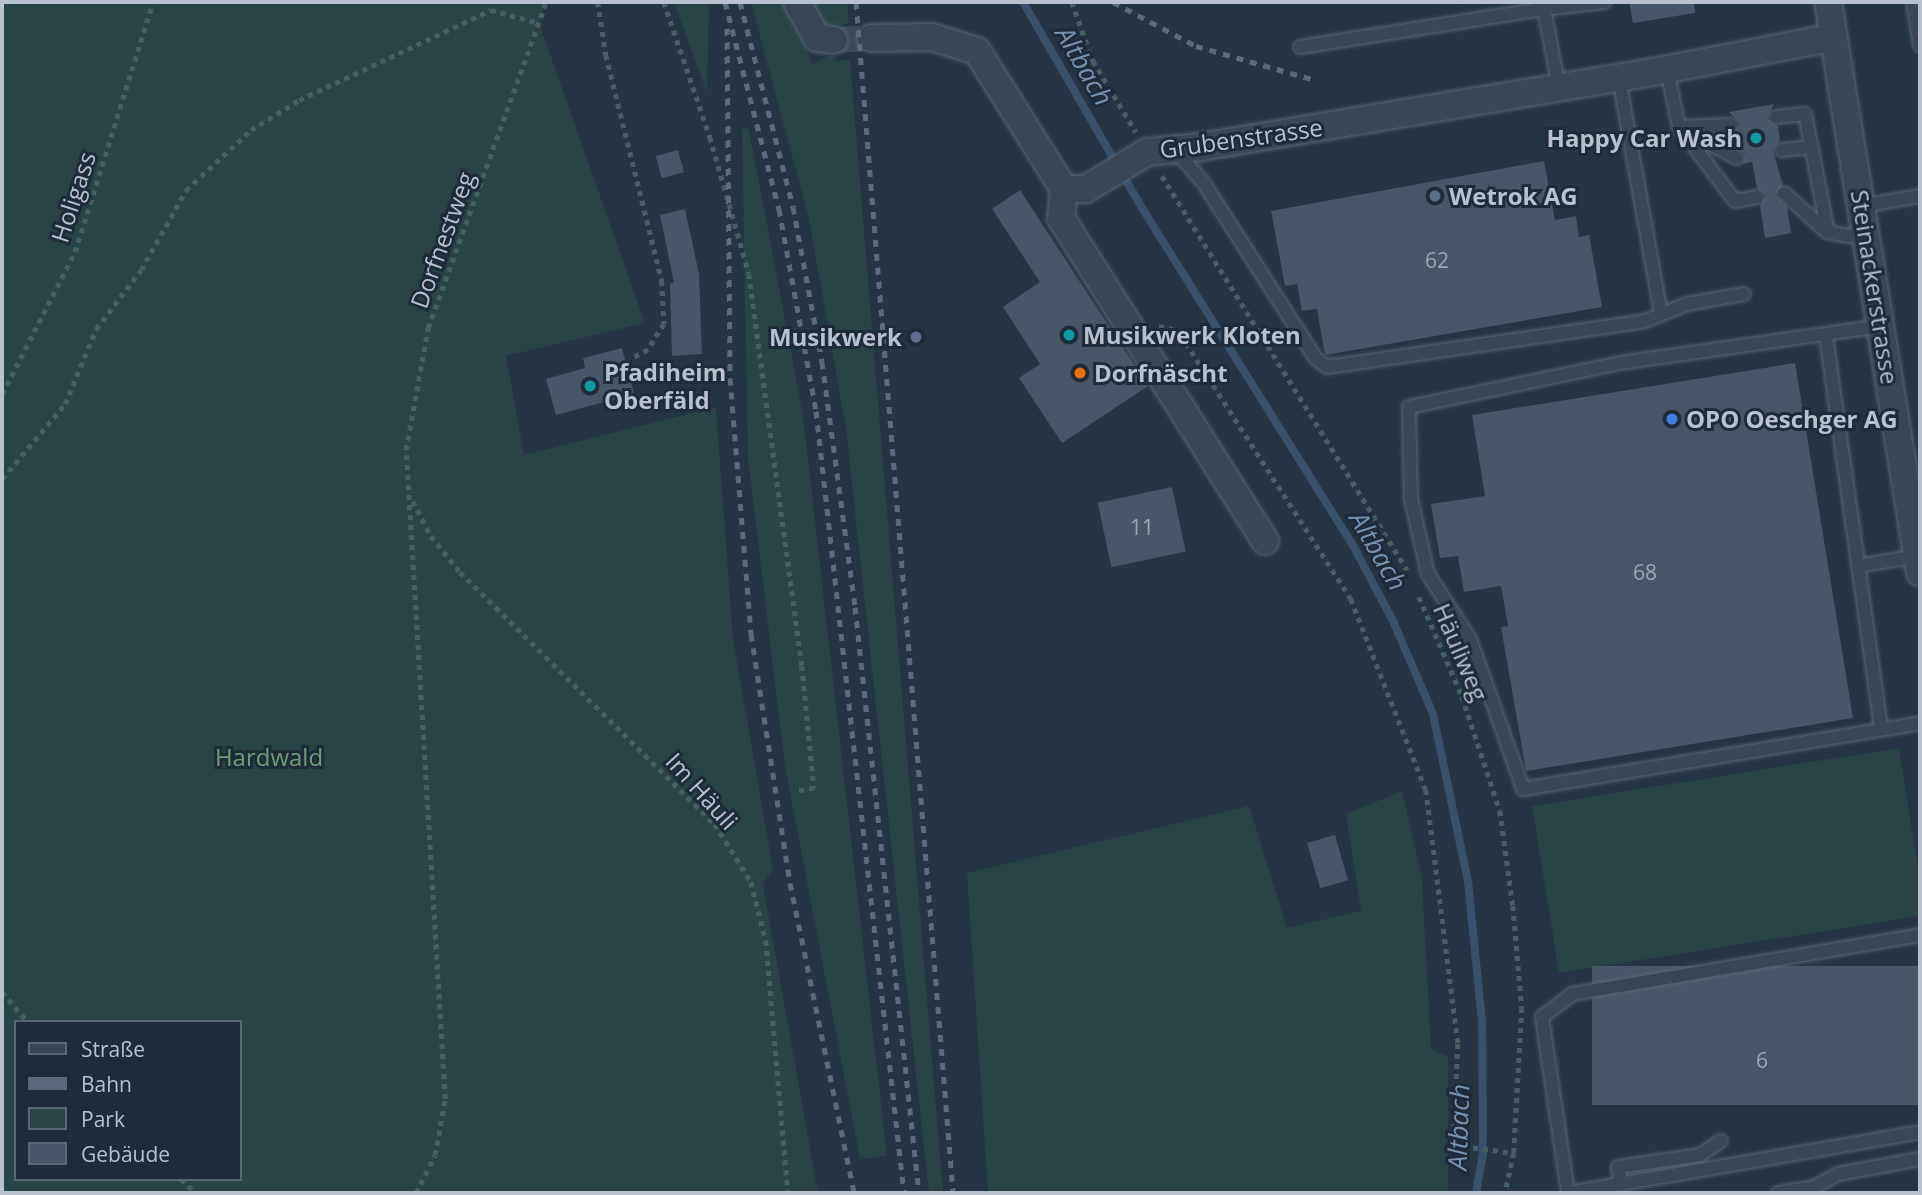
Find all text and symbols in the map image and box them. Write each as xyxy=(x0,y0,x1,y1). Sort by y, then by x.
water label: Altbach xyxy=(1049,21,1119,111)
street label: Grubenstrasse xyxy=(1158,112,1324,164)
place label: Happy Car Wash xyxy=(1547,124,1742,152)
marker: Happy Car Wash xyxy=(1748,130,1764,146)
street label: Holigass xyxy=(45,148,101,246)
street label: Dorfnestweg xyxy=(404,168,480,312)
place label: Wetrok AG xyxy=(1449,182,1578,210)
marker: Wetrok AG xyxy=(1427,188,1443,204)
street label: Steinackerstrasse xyxy=(1845,188,1905,386)
house number: 62 xyxy=(1425,247,1449,273)
place label: Musikwerk Kloten xyxy=(1083,321,1301,349)
place label: Musikwerk xyxy=(769,323,902,351)
marker: Musikwerk Kloten xyxy=(1061,327,1077,343)
marker: Musikwerk xyxy=(908,329,924,345)
place label: Pfadiheim Oberfäld xyxy=(604,358,726,414)
place label: Dorfnäscht xyxy=(1094,359,1228,387)
marker: Dorfnäscht xyxy=(1072,365,1088,381)
marker: Pfadiheim Oberfäld xyxy=(582,378,598,394)
place label: OPO Oeschger AG xyxy=(1686,405,1898,433)
marker: OPO Oeschger AG xyxy=(1664,411,1680,427)
water label: Altbach xyxy=(1343,506,1413,596)
house number: 11 xyxy=(1130,514,1154,540)
house number: 68 xyxy=(1633,559,1657,585)
street label: Häuliweg xyxy=(1428,599,1494,705)
park label: Hardwald xyxy=(215,743,323,771)
street label: Im Häuli xyxy=(660,747,744,835)
legend xyxy=(14,1020,242,1181)
text: Straße xyxy=(81,1035,145,1063)
house number: 6 xyxy=(1756,1047,1768,1073)
text: Bahn xyxy=(81,1070,132,1098)
water label: Altbach xyxy=(1442,1083,1476,1171)
text: Park xyxy=(81,1105,125,1133)
text: Gebäude xyxy=(81,1140,170,1168)

